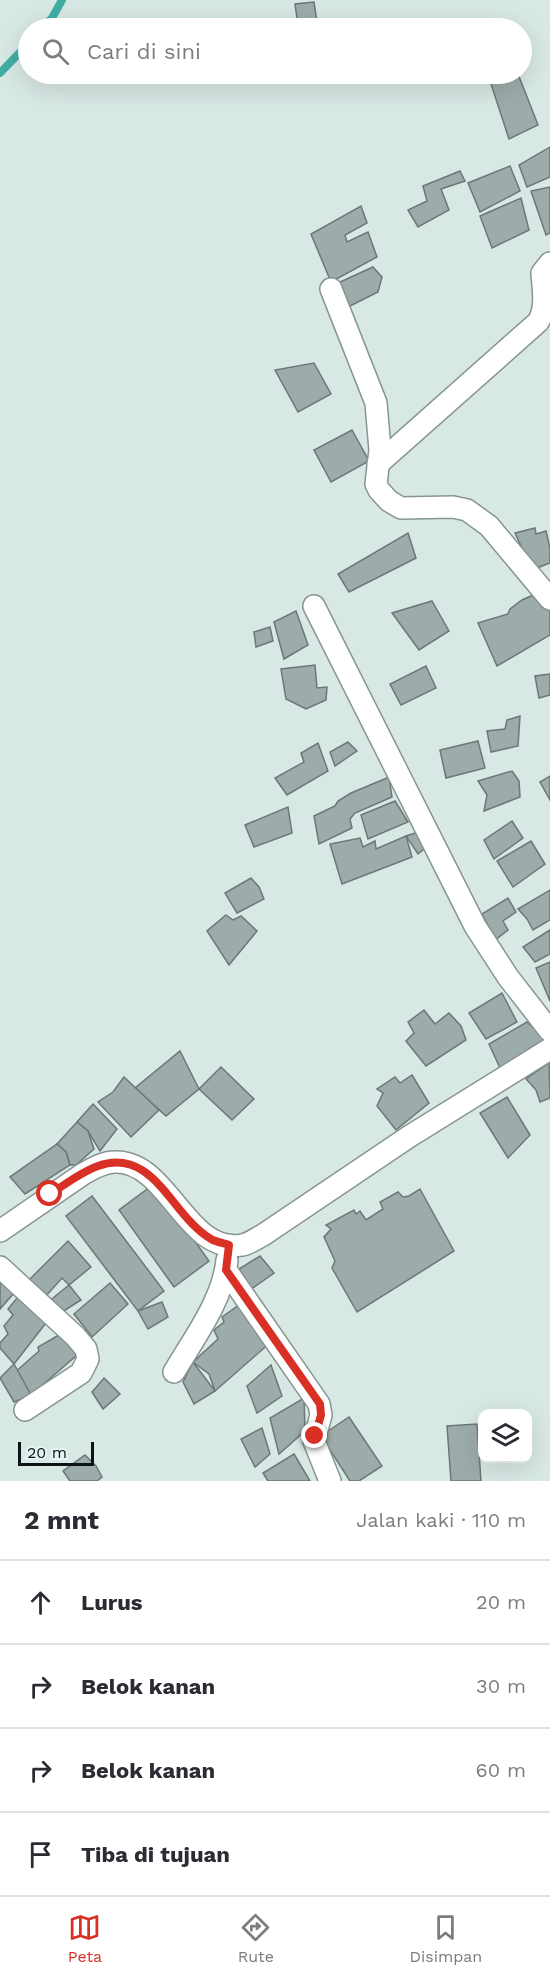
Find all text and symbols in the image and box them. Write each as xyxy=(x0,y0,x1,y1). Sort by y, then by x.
search box xyxy=(18,18,532,84)
icon: search xyxy=(39,35,72,68)
text: Cari di sini xyxy=(87,39,201,64)
route start xyxy=(36,1180,62,1206)
map controls xyxy=(478,1409,532,1463)
button: layers xyxy=(478,1409,532,1463)
route end xyxy=(301,1422,327,1448)
scale bar xyxy=(18,1439,94,1466)
text: 20 m xyxy=(27,1443,67,1462)
text: 2 mnt xyxy=(24,1505,99,1535)
text: Jalan kaki · 110 m xyxy=(356,1508,526,1532)
icon: ahead xyxy=(24,1586,57,1619)
text: Lurus xyxy=(81,1590,143,1615)
text: 20 m xyxy=(476,1590,526,1614)
icon: right xyxy=(24,1670,57,1703)
text: Belok kanan xyxy=(81,1674,215,1699)
text: 30 m xyxy=(476,1674,526,1698)
icon: right xyxy=(24,1754,57,1787)
text: Belok kanan xyxy=(81,1758,215,1783)
text: 60 m xyxy=(476,1758,526,1782)
icon: arrive xyxy=(24,1838,57,1871)
text: Tiba di tujuan xyxy=(81,1842,230,1867)
tab: Peta xyxy=(68,1911,102,1966)
tab: Rute xyxy=(238,1911,274,1966)
tab: Disimpan xyxy=(410,1911,482,1966)

